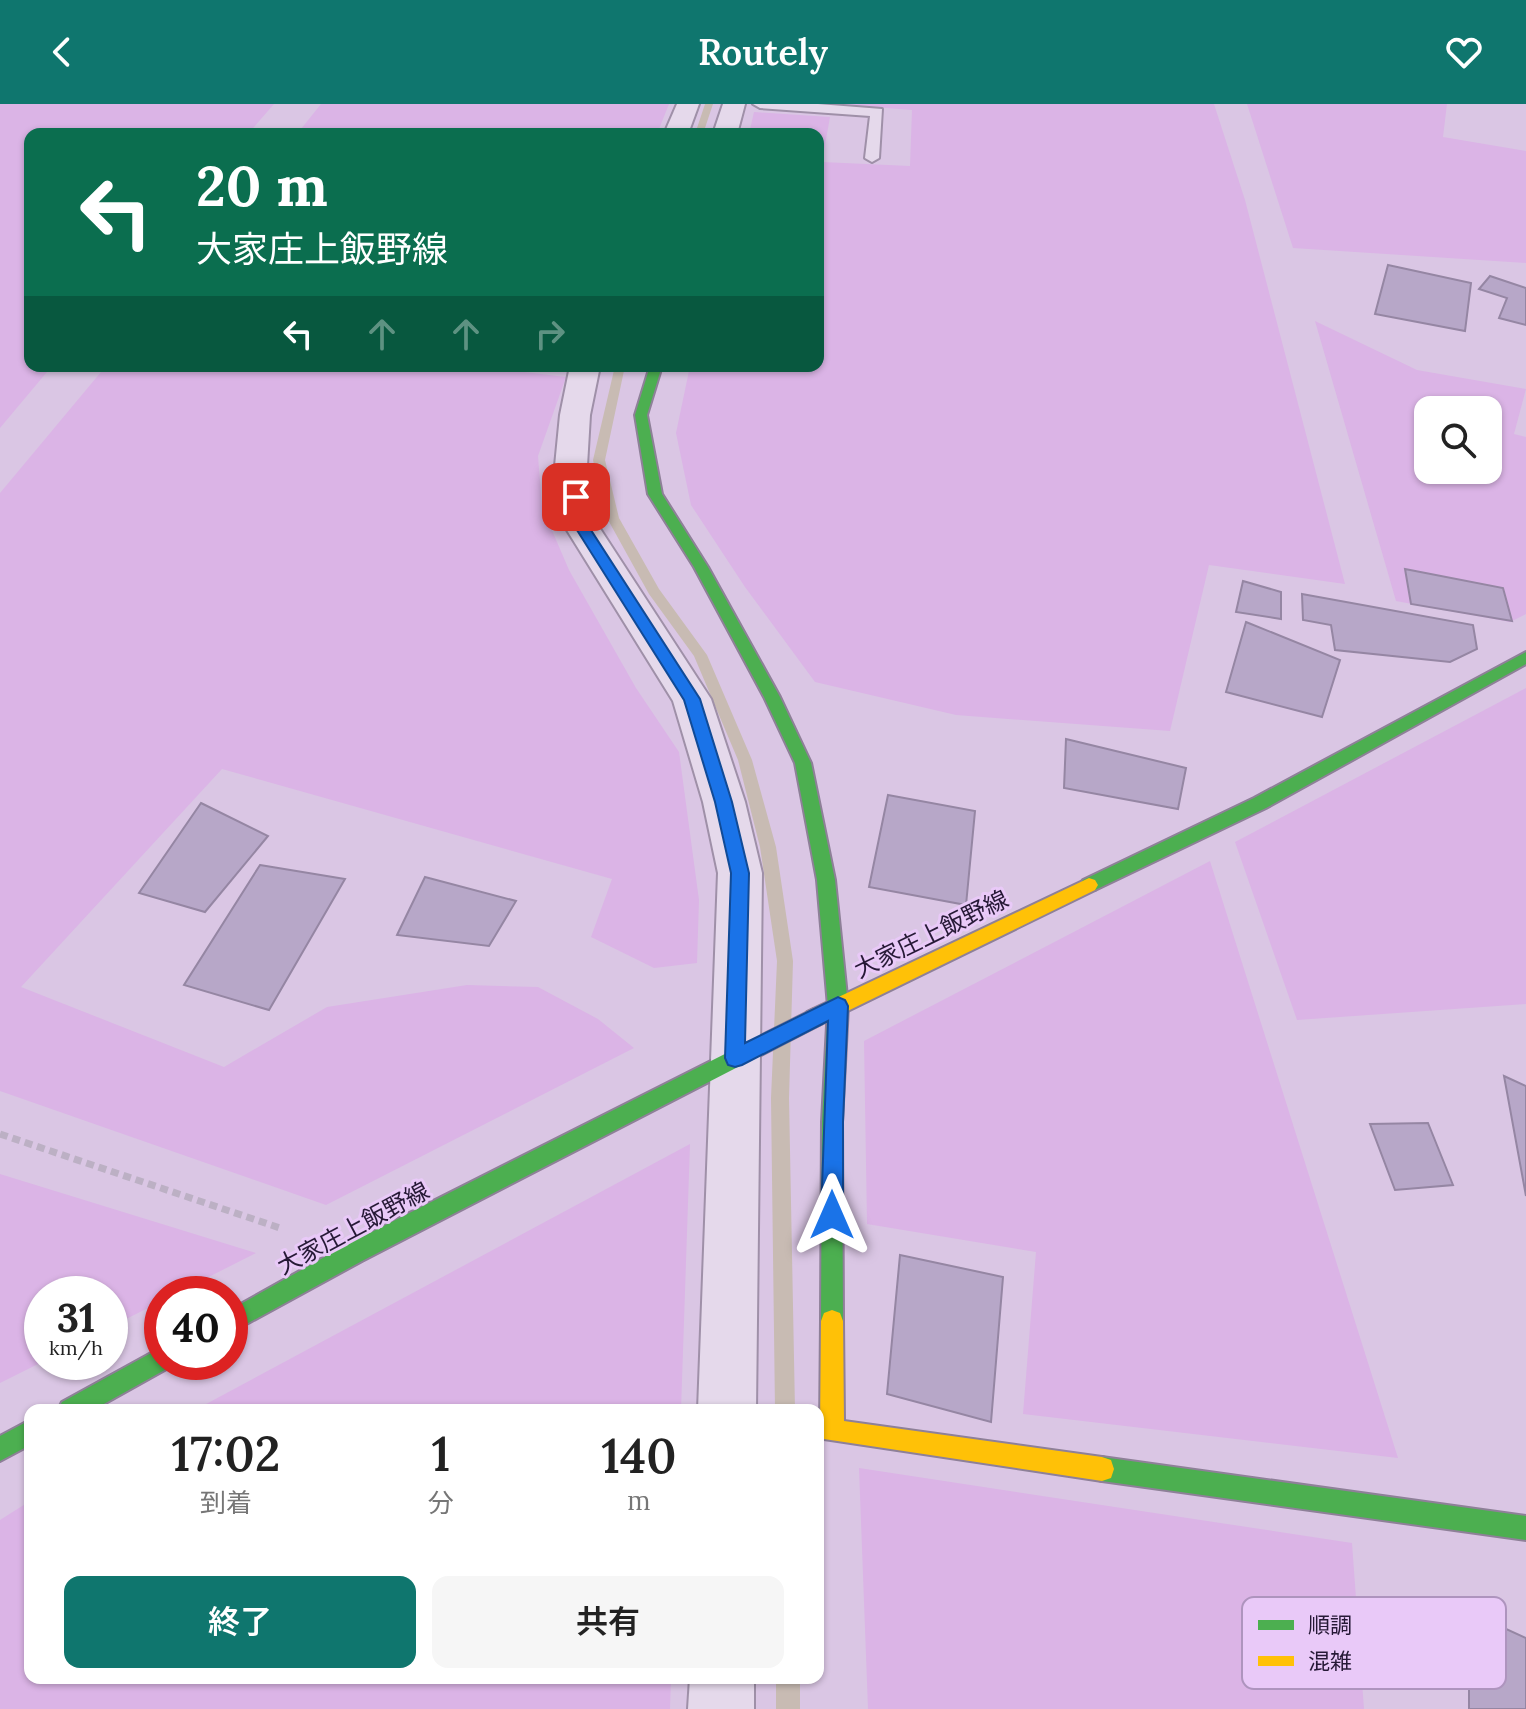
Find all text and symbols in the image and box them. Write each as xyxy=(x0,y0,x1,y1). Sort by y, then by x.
text: Routely xyxy=(698,29,828,75)
icon: back xyxy=(40,30,84,74)
icon: heart xyxy=(1442,30,1486,74)
text: 20 m xyxy=(196,150,328,221)
icon: left xyxy=(64,160,168,264)
text: 大家庄上飯野線 xyxy=(196,226,448,272)
icon: left xyxy=(276,312,320,356)
icon: ahead xyxy=(360,312,404,356)
icon: ahead xyxy=(444,312,488,356)
icon: right xyxy=(528,312,572,356)
map controls xyxy=(1414,396,1502,484)
button: search xyxy=(1414,396,1502,484)
pin xyxy=(542,463,610,531)
icon: arrive xyxy=(554,475,598,519)
street label: 大家庄上飯野線 xyxy=(849,883,1013,985)
position arrow xyxy=(790,1173,874,1257)
street label: 大家庄上飯野線 xyxy=(272,1175,434,1281)
speed limit sign: 40 xyxy=(144,1276,248,1380)
text: 31 xyxy=(57,1292,95,1343)
text: km/h xyxy=(49,1335,103,1360)
text: 17:02 xyxy=(171,1423,280,1484)
text: 1 xyxy=(431,1423,450,1484)
text: 140 xyxy=(601,1425,677,1486)
text: m xyxy=(627,1484,651,1517)
text: 到着 xyxy=(200,1486,252,1519)
text: 分 xyxy=(428,1486,454,1519)
button: 終了 xyxy=(64,1576,416,1668)
button: 共有 xyxy=(432,1576,784,1668)
legend xyxy=(1242,1597,1506,1689)
text: 順調 xyxy=(1308,1611,1352,1639)
text: 混雑 xyxy=(1308,1647,1352,1675)

